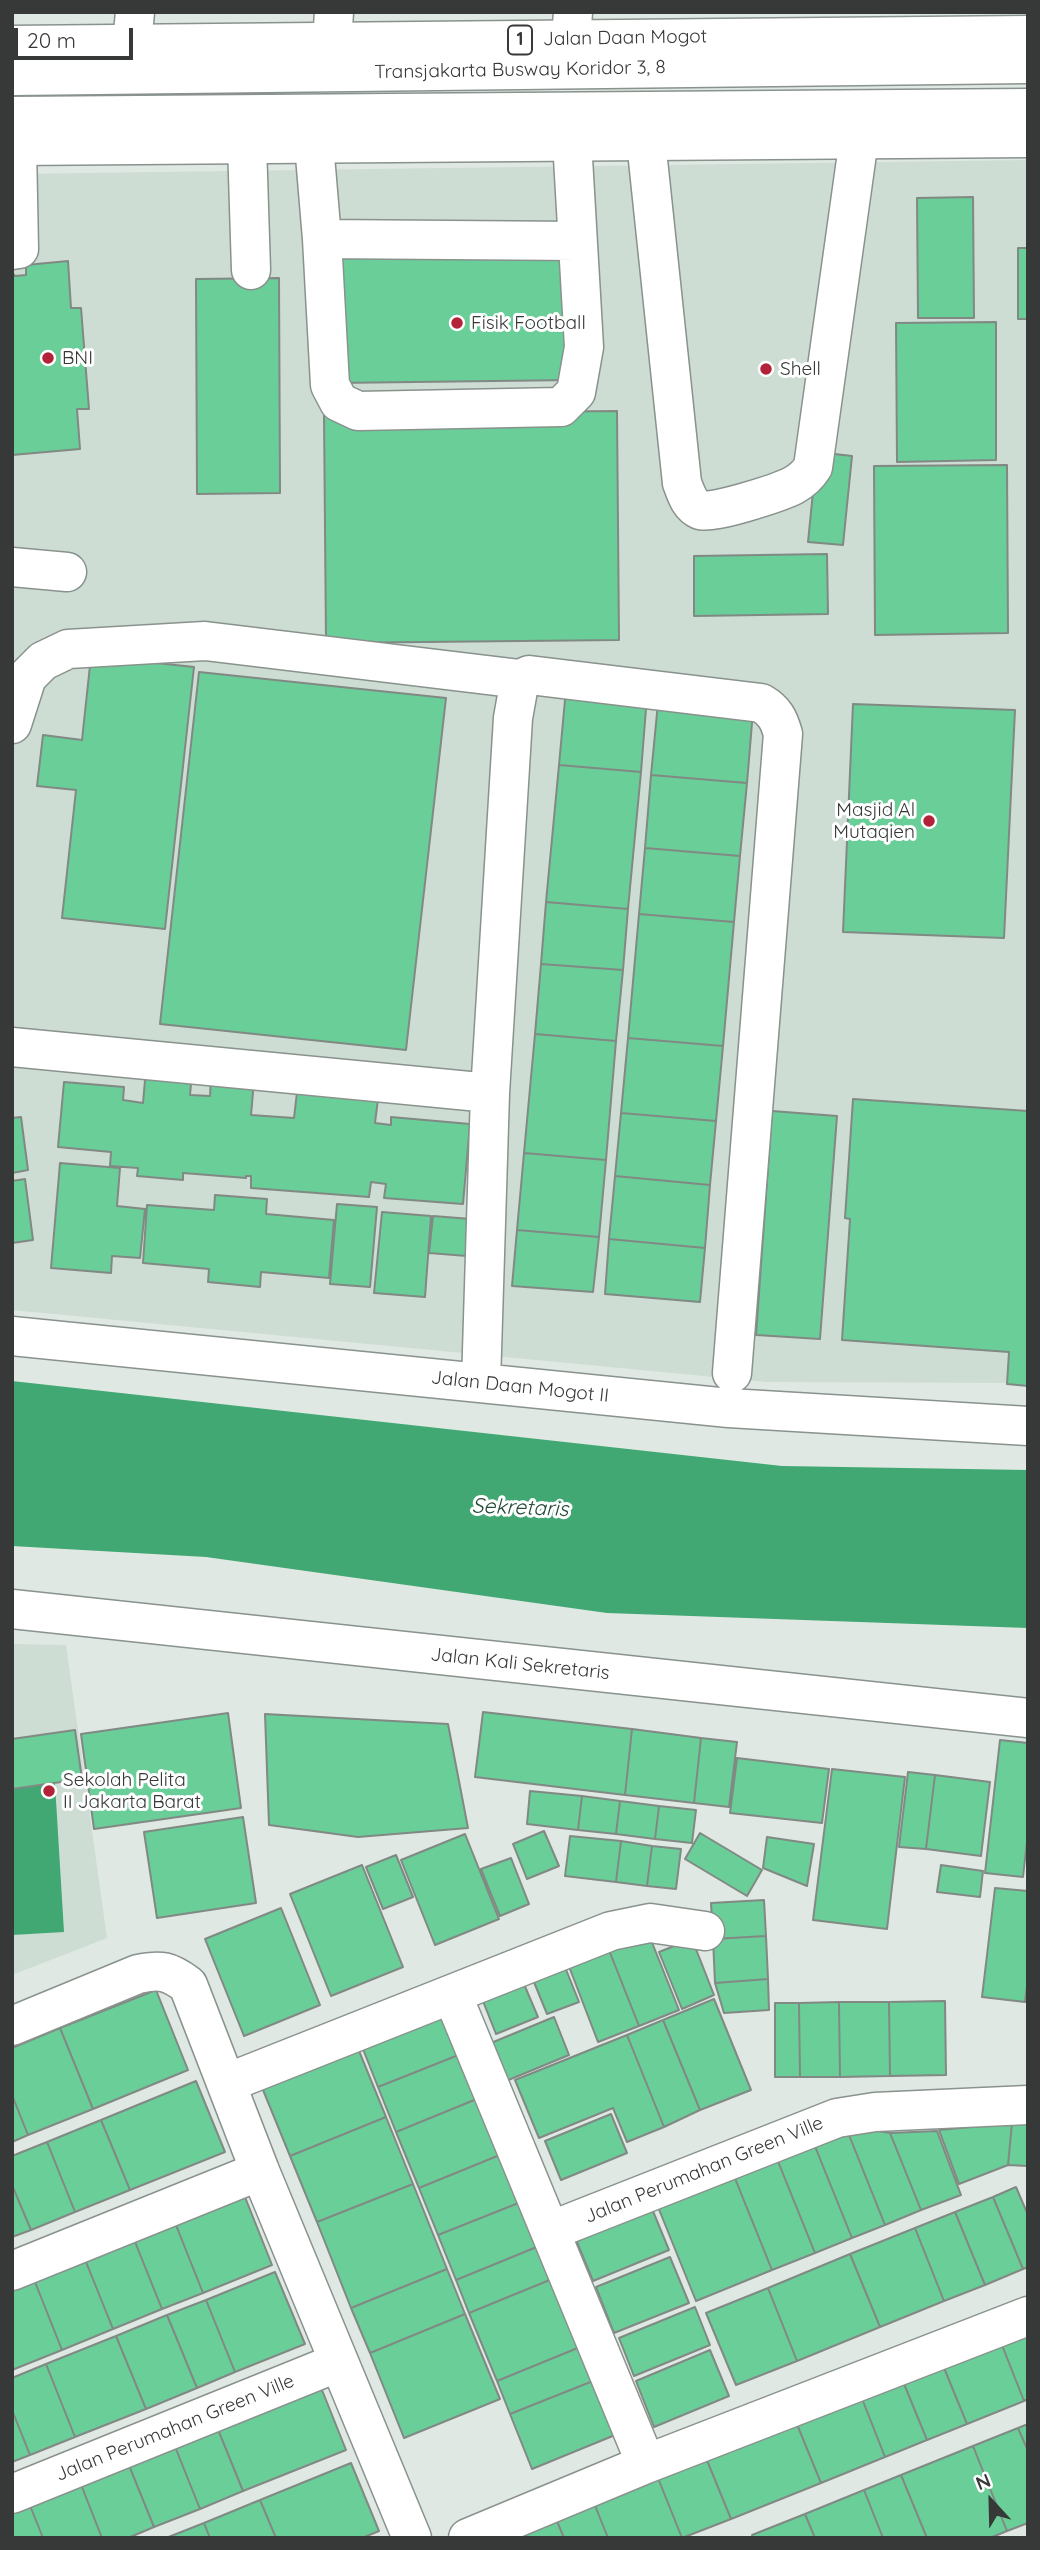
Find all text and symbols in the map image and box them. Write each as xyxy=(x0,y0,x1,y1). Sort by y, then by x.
scale bar xyxy=(18,14,136,58)
street label: Jalan Daan Mogot xyxy=(543,25,707,51)
road number: 1 xyxy=(508,26,532,55)
text: 20 m xyxy=(27,27,76,53)
street label: Transjakarta Busway Koridor 3, 8 xyxy=(374,56,666,84)
place label: Fisik Football xyxy=(471,312,586,334)
marker: Fisik Football xyxy=(449,315,465,331)
place label: BNI xyxy=(62,347,93,369)
marker: BNI xyxy=(40,350,56,366)
place label: Shell xyxy=(780,358,821,380)
marker: Shell xyxy=(758,361,774,377)
place label: Masjid Al Mutaqien xyxy=(833,799,915,843)
marker: Masjid Al Mutaqien xyxy=(921,813,937,829)
street label: Jalan Daan Mogot II xyxy=(430,1366,610,1408)
water label: Sekretaris xyxy=(471,1494,569,1522)
street label: Jalan Kali Sekretaris xyxy=(429,1643,611,1685)
place label: Sekolah Pelita II Jakarta Barat xyxy=(63,1769,201,1813)
marker: Sekolah Pelita II Jakarta Barat xyxy=(41,1783,57,1799)
street label: Jalan Perumahan Green Ville xyxy=(581,2112,827,2228)
street label: Jalan Perumahan Green Ville xyxy=(52,2370,298,2486)
north arrow xyxy=(956,2466,1026,2536)
text: N xyxy=(972,2468,994,2495)

